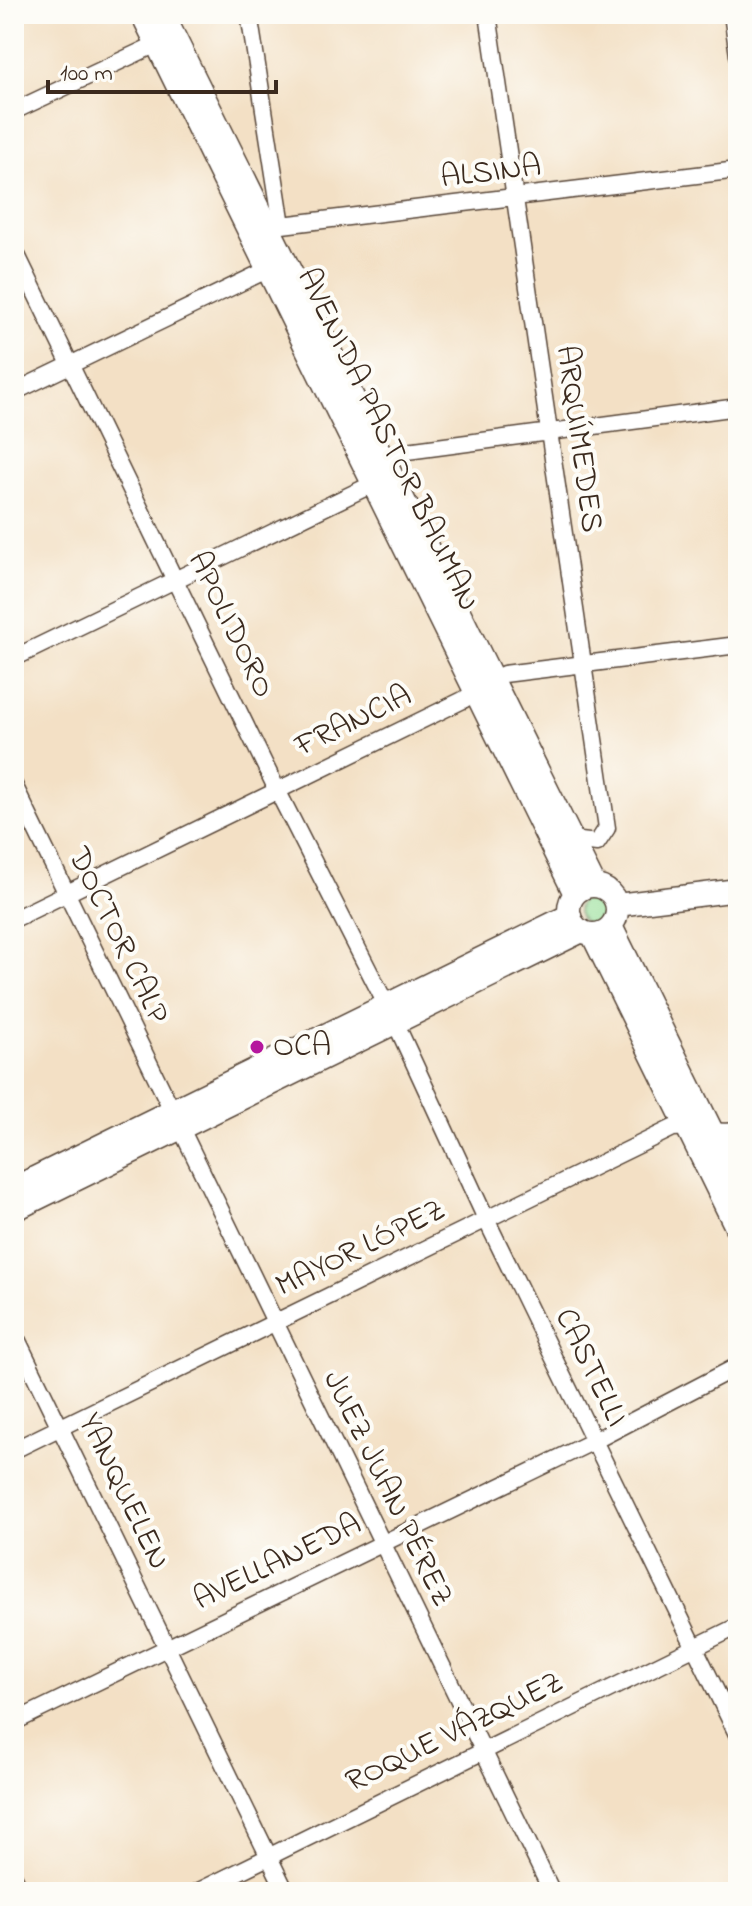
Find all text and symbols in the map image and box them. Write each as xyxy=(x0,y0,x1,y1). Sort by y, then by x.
scale bar xyxy=(48,44,276,94)
text: 100 m xyxy=(60,57,113,92)
street label: ALSINA xyxy=(438,144,544,202)
street label: AVENIDA PASTOR BAUMAN xyxy=(283,260,491,620)
street label: ARQUÍMEDES xyxy=(542,342,614,536)
street label: APOLIDORO xyxy=(174,544,286,706)
street label: FRANCIA xyxy=(287,674,420,771)
street label: DOCTOR CALP xyxy=(54,839,180,1032)
place label: OCA xyxy=(273,1024,331,1071)
marker: OCA xyxy=(248,1038,266,1056)
street label: MAYOR LÓPEZ xyxy=(268,1188,454,1310)
street label: CASTELLI xyxy=(541,1301,639,1435)
street label: JUEZ JUAN PÉREZ xyxy=(309,1363,465,1615)
street label: YANQUELEN xyxy=(65,1406,181,1578)
street label: AVELLANEDA xyxy=(186,1502,370,1624)
street label: ROQUE VÁZQUEZ xyxy=(338,1660,572,1806)

